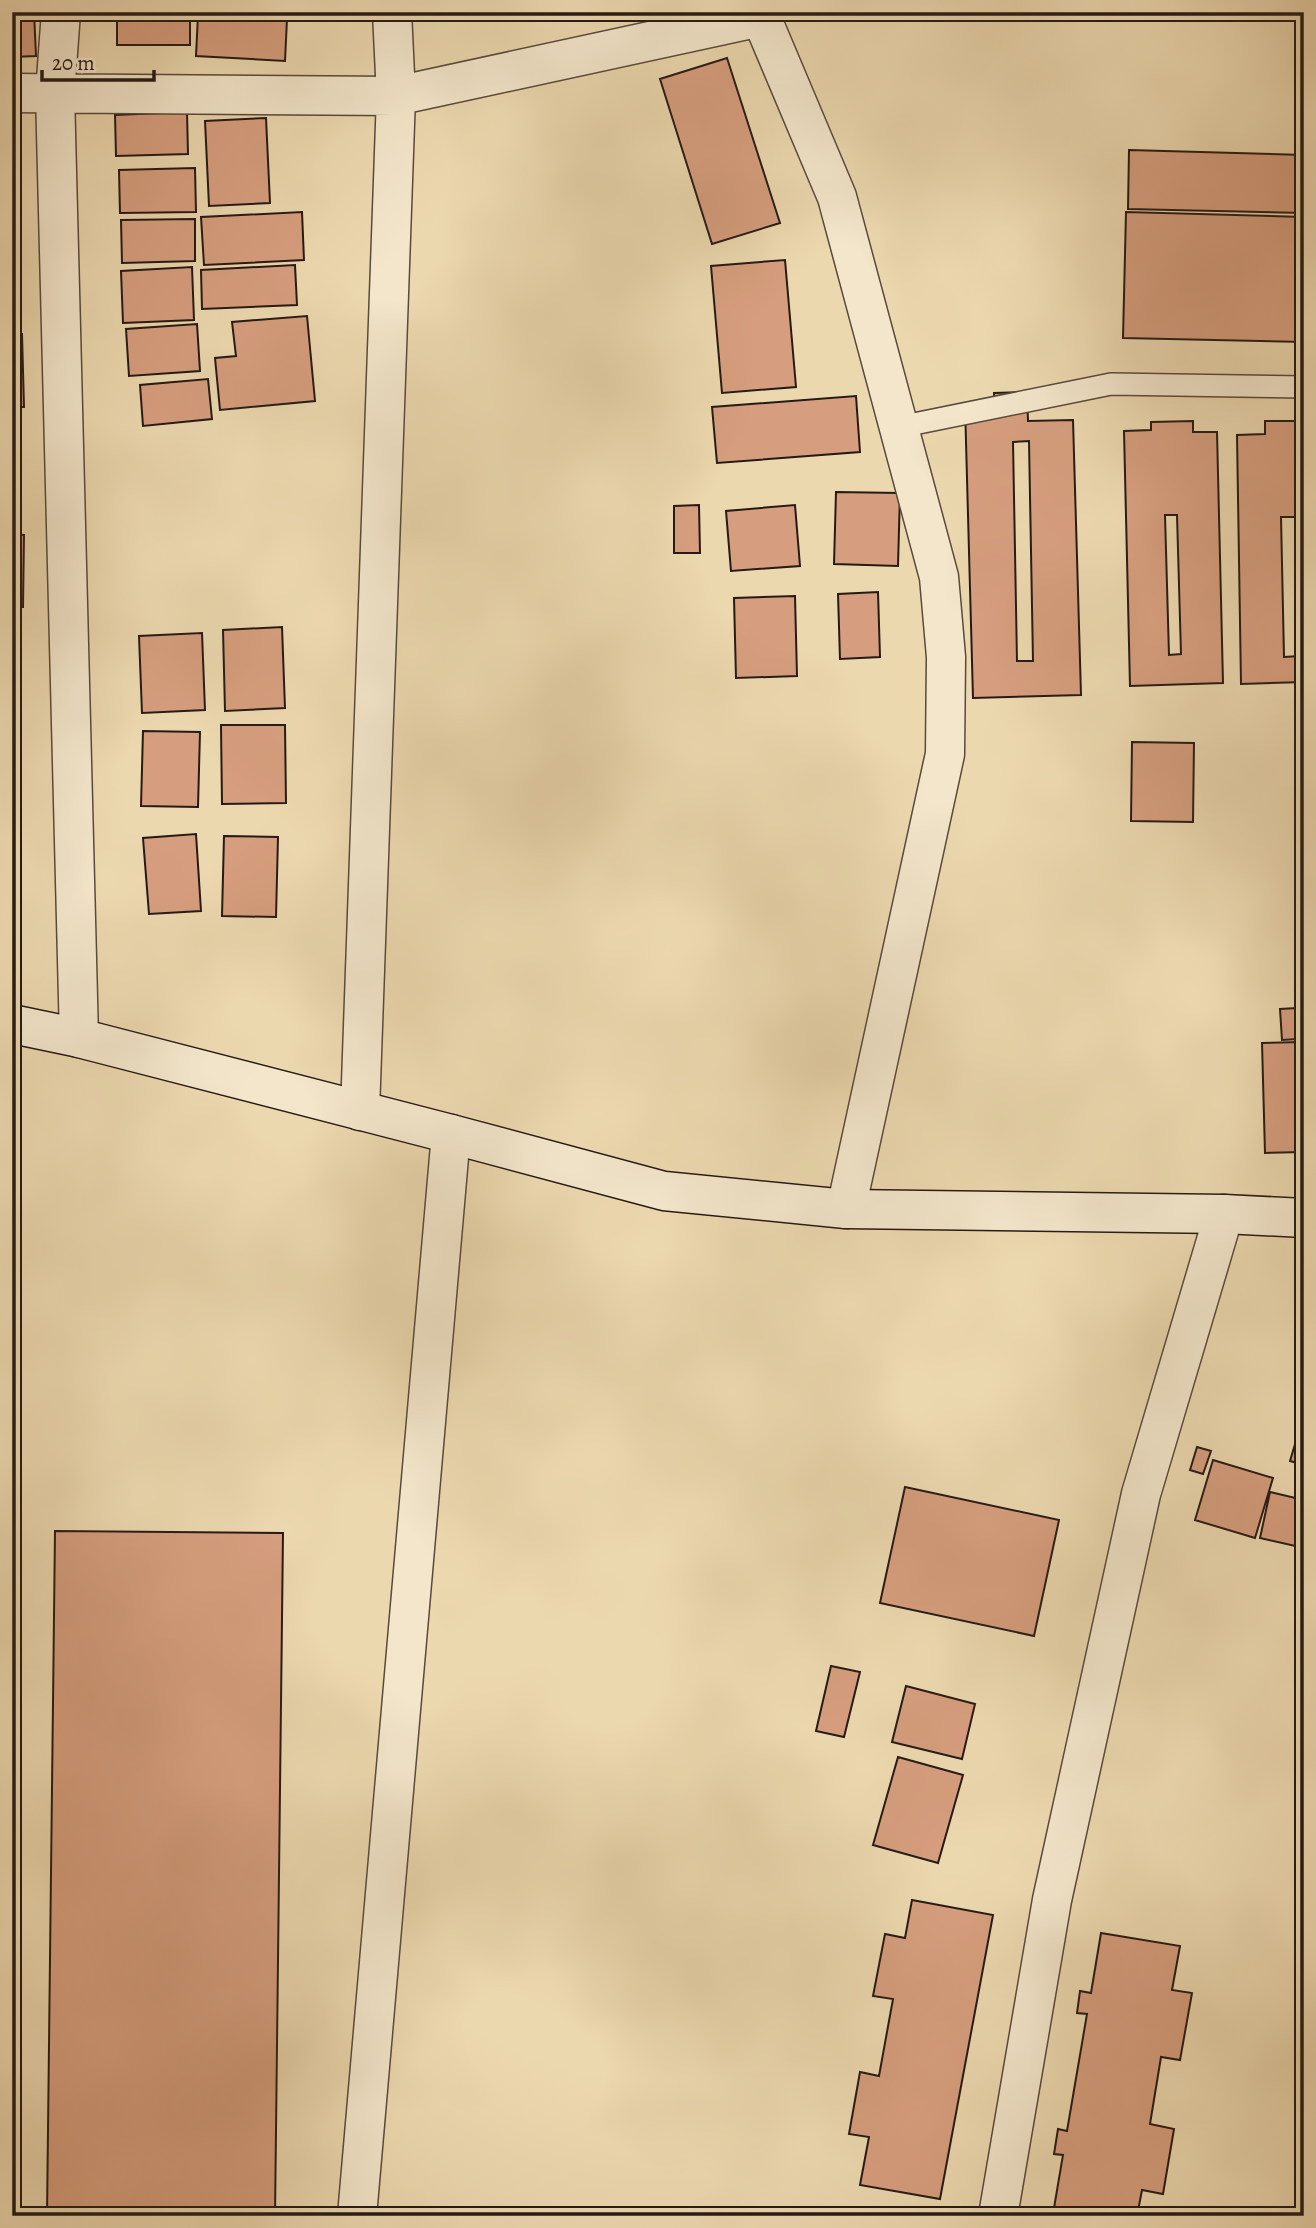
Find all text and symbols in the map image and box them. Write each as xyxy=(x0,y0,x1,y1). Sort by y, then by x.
scale bar xyxy=(42,38,154,82)
text: 20 m xyxy=(52,49,95,77)

